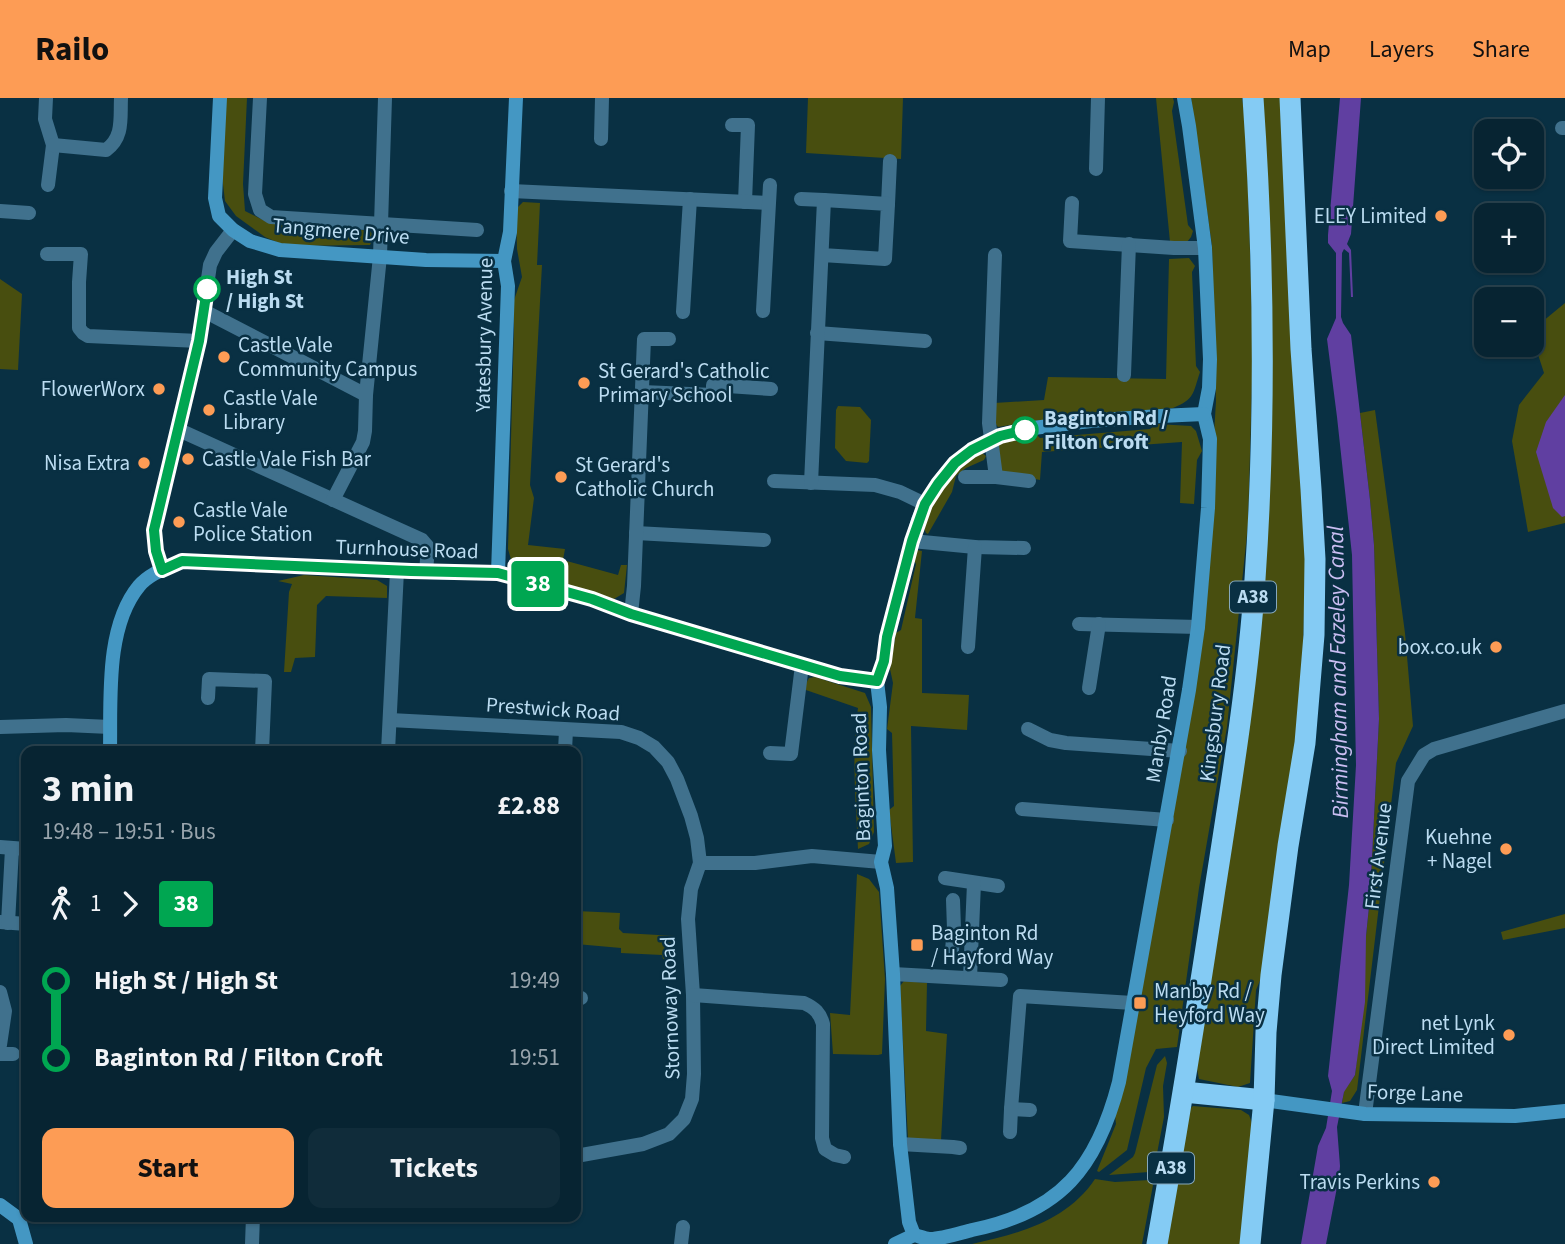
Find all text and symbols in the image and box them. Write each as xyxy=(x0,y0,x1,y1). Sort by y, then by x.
text: Railo xyxy=(35,26,109,73)
text: Map xyxy=(1288,32,1331,67)
text: Layers xyxy=(1369,32,1434,67)
text: Share xyxy=(1472,32,1530,67)
map controls xyxy=(1474,119,1544,357)
button: locate xyxy=(1474,119,1544,189)
place label: ELEY Limited xyxy=(1314,201,1427,231)
button: + xyxy=(1474,203,1544,273)
marker: ELEY Limited xyxy=(1433,208,1449,224)
street label: Tangmere Drive xyxy=(271,210,411,252)
street label: Yatesbury Avenue xyxy=(468,257,500,413)
place label: High St / High St xyxy=(226,262,304,316)
marker: High St / High St xyxy=(194,276,220,302)
button: − xyxy=(1474,287,1544,357)
place label: Castle Vale Community Campus xyxy=(238,330,417,384)
marker: Castle Vale Community Campus xyxy=(216,349,232,365)
place label: St Gerard's Catholic Primary School xyxy=(598,356,770,410)
place label: FlowerWorx xyxy=(41,374,146,404)
marker: St Gerard's Catholic Primary School xyxy=(576,375,592,391)
marker: FlowerWorx xyxy=(151,381,167,397)
place label: Castle Vale Library xyxy=(223,383,318,437)
marker: Castle Vale Library xyxy=(201,402,217,418)
place label: Baginton Rd / Filton Croft xyxy=(1044,403,1168,457)
marker: Baginton Rd / Filton Croft xyxy=(1012,417,1038,443)
place label: Castle Vale Fish Bar xyxy=(202,444,372,474)
place label: Nisa Extra xyxy=(44,448,130,478)
place label: St Gerard's Catholic Church xyxy=(575,450,714,504)
marker: Castle Vale Fish Bar xyxy=(180,451,196,467)
marker: Nisa Extra xyxy=(136,455,152,471)
marker: St Gerard's Catholic Church xyxy=(553,469,569,485)
place label: Castle Vale Police Station xyxy=(193,495,313,549)
marker: Castle Vale Police Station xyxy=(171,514,187,530)
water label: Birmingham and Fazeley Canal xyxy=(1319,525,1357,819)
street label: Turnhouse Road xyxy=(335,532,479,566)
line badge: 38 xyxy=(506,561,570,607)
text: 38 xyxy=(525,566,551,601)
road number: A38 xyxy=(1230,582,1276,612)
place label: box.co.uk xyxy=(1398,632,1483,662)
marker: box.co.uk xyxy=(1488,639,1504,655)
street label: Kingsbury Road xyxy=(1192,643,1238,783)
street label: Manby Road xyxy=(1138,673,1184,785)
street label: Prestwick Road xyxy=(485,689,621,729)
street label: Baginton Road xyxy=(844,712,878,842)
text: 3 min xyxy=(42,762,134,816)
text: £2.88 xyxy=(497,787,560,824)
street label: First Avenue xyxy=(1357,801,1399,911)
text: 19:48 – 19:51 · Bus xyxy=(42,815,216,848)
place label: Kuehne + Nagel xyxy=(1425,822,1492,876)
marker: Kuehne + Nagel xyxy=(1498,841,1514,857)
icon: walk xyxy=(42,885,80,923)
icon: forward xyxy=(111,885,149,923)
text: 38 xyxy=(173,886,199,921)
text: 1 xyxy=(90,887,101,920)
place label: Baginton Rd / Hayford Way xyxy=(931,918,1054,972)
street label: Stornoway Road xyxy=(653,936,687,1080)
marker: Baginton Rd / Hayford Way xyxy=(909,937,925,953)
text: High St / High St xyxy=(94,962,278,999)
text: 19:49 xyxy=(509,964,560,997)
place label: Manby Rd / Heyford Way xyxy=(1154,976,1265,1030)
marker: Manby Rd / Heyford Way xyxy=(1132,995,1148,1011)
place label: net Lynk Direct Limited xyxy=(1372,1008,1496,1062)
marker: net Lynk Direct Limited xyxy=(1501,1027,1517,1043)
text: Baginton Rd / Filton Croft xyxy=(94,1039,383,1076)
text: 19:51 xyxy=(509,1041,560,1074)
street label: Forge Lane xyxy=(1366,1076,1464,1110)
button: Start xyxy=(42,1128,294,1208)
button: Tickets xyxy=(308,1128,560,1208)
road number: A38 xyxy=(1148,1152,1194,1184)
place label: Travis Perkins xyxy=(1299,1167,1420,1197)
marker: Travis Perkins xyxy=(1426,1174,1442,1190)

